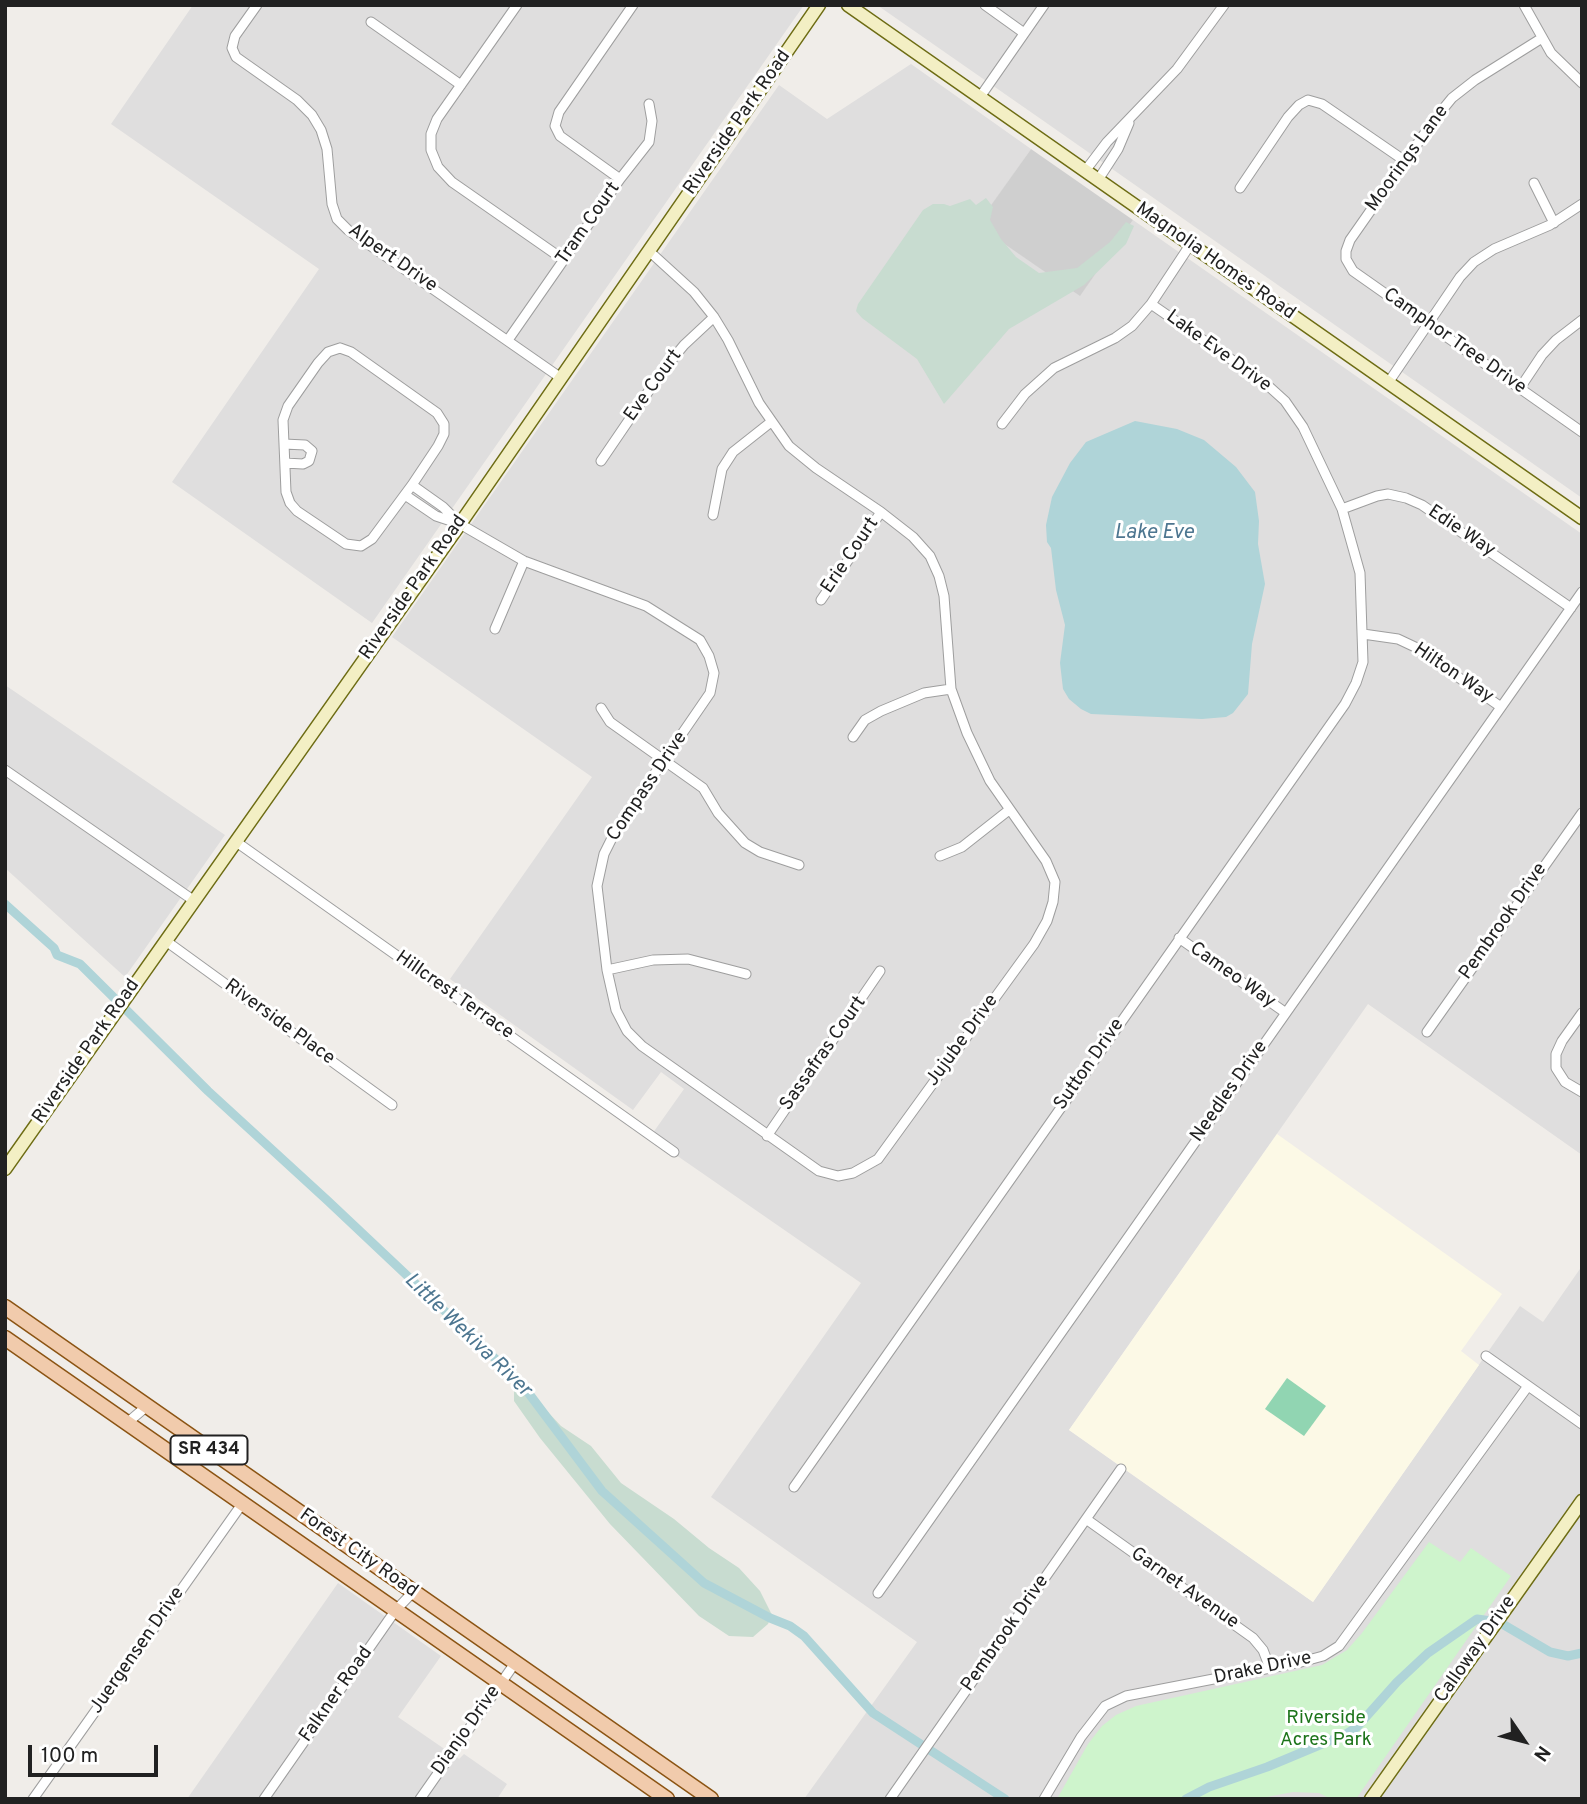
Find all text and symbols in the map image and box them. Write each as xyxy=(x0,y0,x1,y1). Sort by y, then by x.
street label: Riverside Park Road xyxy=(679,46,797,200)
street label: Moorings Lane xyxy=(1362,101,1454,217)
street label: Tram Court xyxy=(552,178,626,270)
street label: Magnolia Homes Road xyxy=(1131,198,1299,326)
street label: Alpert Drive xyxy=(343,220,441,298)
street label: Camphor Tree Drive xyxy=(1378,284,1530,400)
street label: Lake Eve Drive xyxy=(1161,306,1275,398)
street label: Eve Court xyxy=(620,346,688,426)
street label: Edie Way xyxy=(1423,501,1499,563)
street label: Riverside Park Road xyxy=(355,511,473,665)
street label: Erie Court xyxy=(817,514,885,598)
water label: Lake Eve xyxy=(1114,521,1194,547)
street label: Hilton Way xyxy=(1409,639,1497,709)
street label: Compass Drive xyxy=(603,728,693,846)
street label: Pembrook Drive xyxy=(1455,859,1553,985)
street label: Cameo Way xyxy=(1184,938,1280,1014)
street label: Hillcrest Terrace xyxy=(390,947,518,1045)
street label: Riverside Park Road xyxy=(28,975,146,1129)
street label: Riverside Place xyxy=(219,975,339,1071)
street label: Jujube Drive xyxy=(922,991,1004,1091)
street label: Sassafras Court xyxy=(776,992,872,1116)
street label: Sutton Drive xyxy=(1050,1015,1130,1115)
street label: Needles Drive xyxy=(1187,1037,1273,1147)
water label: Little Wekiva River xyxy=(398,1269,536,1403)
road number: SR 434 xyxy=(170,1436,248,1464)
street label: Forest City Road xyxy=(294,1505,422,1603)
street label: Garnet Avenue xyxy=(1126,1543,1242,1635)
street label: Pembrook Drive xyxy=(957,1571,1055,1697)
street label: Juergensen Drive xyxy=(86,1583,190,1719)
street label: Calloway Drive xyxy=(1431,1592,1521,1708)
street label: Falkner Road xyxy=(296,1643,378,1747)
street label: Drake Drive xyxy=(1212,1648,1314,1690)
street label: Dianjo Drive xyxy=(428,1682,506,1780)
north arrow xyxy=(1489,1706,1559,1776)
park label: Riverside Acres Park xyxy=(1280,1708,1372,1752)
scale bar xyxy=(32,1730,161,1774)
text: N xyxy=(1527,1741,1555,1766)
text: 100 m xyxy=(41,1743,98,1770)

